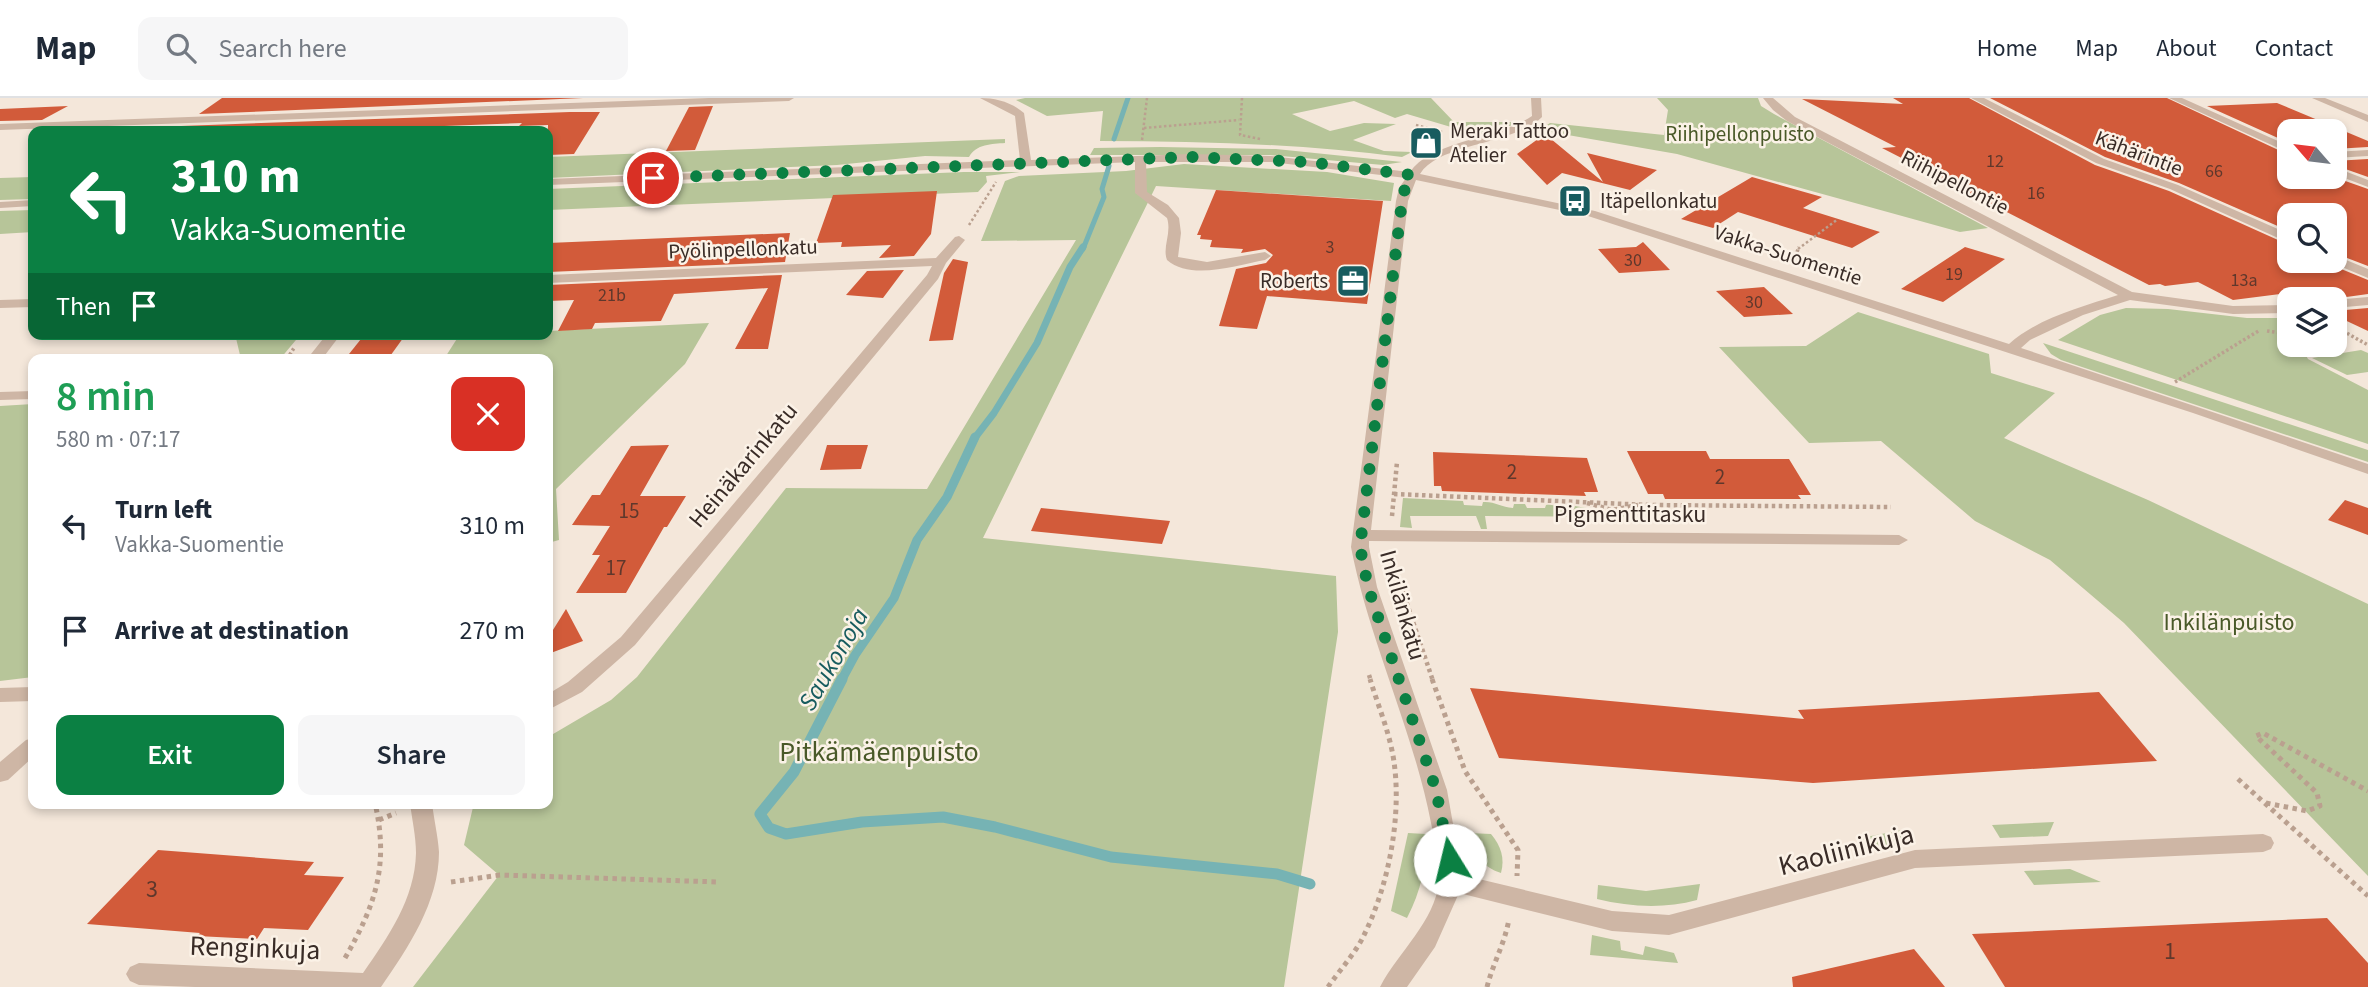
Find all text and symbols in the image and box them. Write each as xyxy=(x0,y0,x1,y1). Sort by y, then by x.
search box xyxy=(138,17,628,80)
text: Map xyxy=(35,25,96,72)
icon: search xyxy=(162,29,200,67)
text: Search here xyxy=(218,30,347,67)
text: Home xyxy=(1977,31,2037,66)
text: Map xyxy=(2075,31,2118,66)
text: About xyxy=(2156,31,2217,66)
text: Contact xyxy=(2255,31,2333,66)
place label: Meraki Tattoo Atelier xyxy=(1450,116,1569,170)
park label: Riihipellonpuisto xyxy=(1665,119,1815,149)
north arrow xyxy=(2277,119,2347,189)
map controls xyxy=(2277,119,2347,357)
street label: Kähärintie xyxy=(2091,123,2187,183)
shop icon: Meraki Tattoo Atelier xyxy=(1407,124,1445,162)
text: 310 m xyxy=(171,142,300,212)
street label: Riihipellontie xyxy=(1896,142,2014,222)
pin xyxy=(623,148,683,208)
house number: 12 xyxy=(1986,149,2004,174)
icon: left xyxy=(56,154,147,245)
icon: arrive xyxy=(634,159,672,197)
house number: 66 xyxy=(2205,159,2223,184)
house number: 16 xyxy=(2027,181,2045,206)
bus stop icon: Itäpellonkatu xyxy=(1556,182,1594,220)
place label: Itäpellonkatu xyxy=(1600,186,1717,216)
button: search xyxy=(2277,203,2347,273)
text: Vakka-Suomentie xyxy=(171,207,406,253)
street label: Vakka-Suomentie xyxy=(1710,217,1866,293)
street label: Pyölinpellonkatu xyxy=(668,231,818,267)
house number: 3 xyxy=(1326,235,1335,260)
house number: 30 xyxy=(1624,248,1642,273)
office icon: Roberts xyxy=(1334,262,1372,300)
house number: 19 xyxy=(1945,262,1963,287)
place label: Roberts xyxy=(1260,266,1328,296)
house number: 13a xyxy=(2231,268,2257,293)
house number: 21b xyxy=(598,283,626,308)
icon: arrive xyxy=(125,287,163,325)
button: layers xyxy=(2277,287,2347,357)
text: Then xyxy=(56,288,111,325)
house number: 30 xyxy=(1745,290,1763,315)
text: 8 min xyxy=(56,367,156,427)
button: close xyxy=(451,377,525,451)
street label: Heinäkarinkatu xyxy=(680,395,806,536)
text: 580 m · 07:17 xyxy=(56,423,180,456)
house number: 2 xyxy=(1507,457,1517,487)
house number: 2 xyxy=(1715,462,1725,492)
text: Turn left xyxy=(115,491,212,528)
house number: 15 xyxy=(619,496,639,526)
street label: Pigmenttitasku xyxy=(1554,497,1706,532)
icon: left xyxy=(56,507,94,545)
text: 310 m xyxy=(459,507,525,544)
text: Vakka-Suomentie xyxy=(115,528,284,561)
street label: Inkilänkatu xyxy=(1370,546,1435,664)
house number: 17 xyxy=(606,553,626,583)
water label: Saukonoja xyxy=(789,601,878,717)
park label: Inkilänpuisto xyxy=(2163,605,2295,640)
icon: arrive xyxy=(56,612,94,650)
text: Arrive at destination xyxy=(115,612,349,649)
text: 270 m xyxy=(459,612,525,649)
button: Exit xyxy=(56,715,284,795)
button: Share xyxy=(298,715,525,795)
park label: Pitkämäenpuisto xyxy=(779,732,979,772)
street label: Kaoliinikuja xyxy=(1774,814,1918,886)
position arrow xyxy=(1413,823,1487,897)
house number: 3 xyxy=(146,872,158,907)
street label: Renginkuja xyxy=(189,926,321,970)
house number: 1 xyxy=(2164,934,2176,969)

